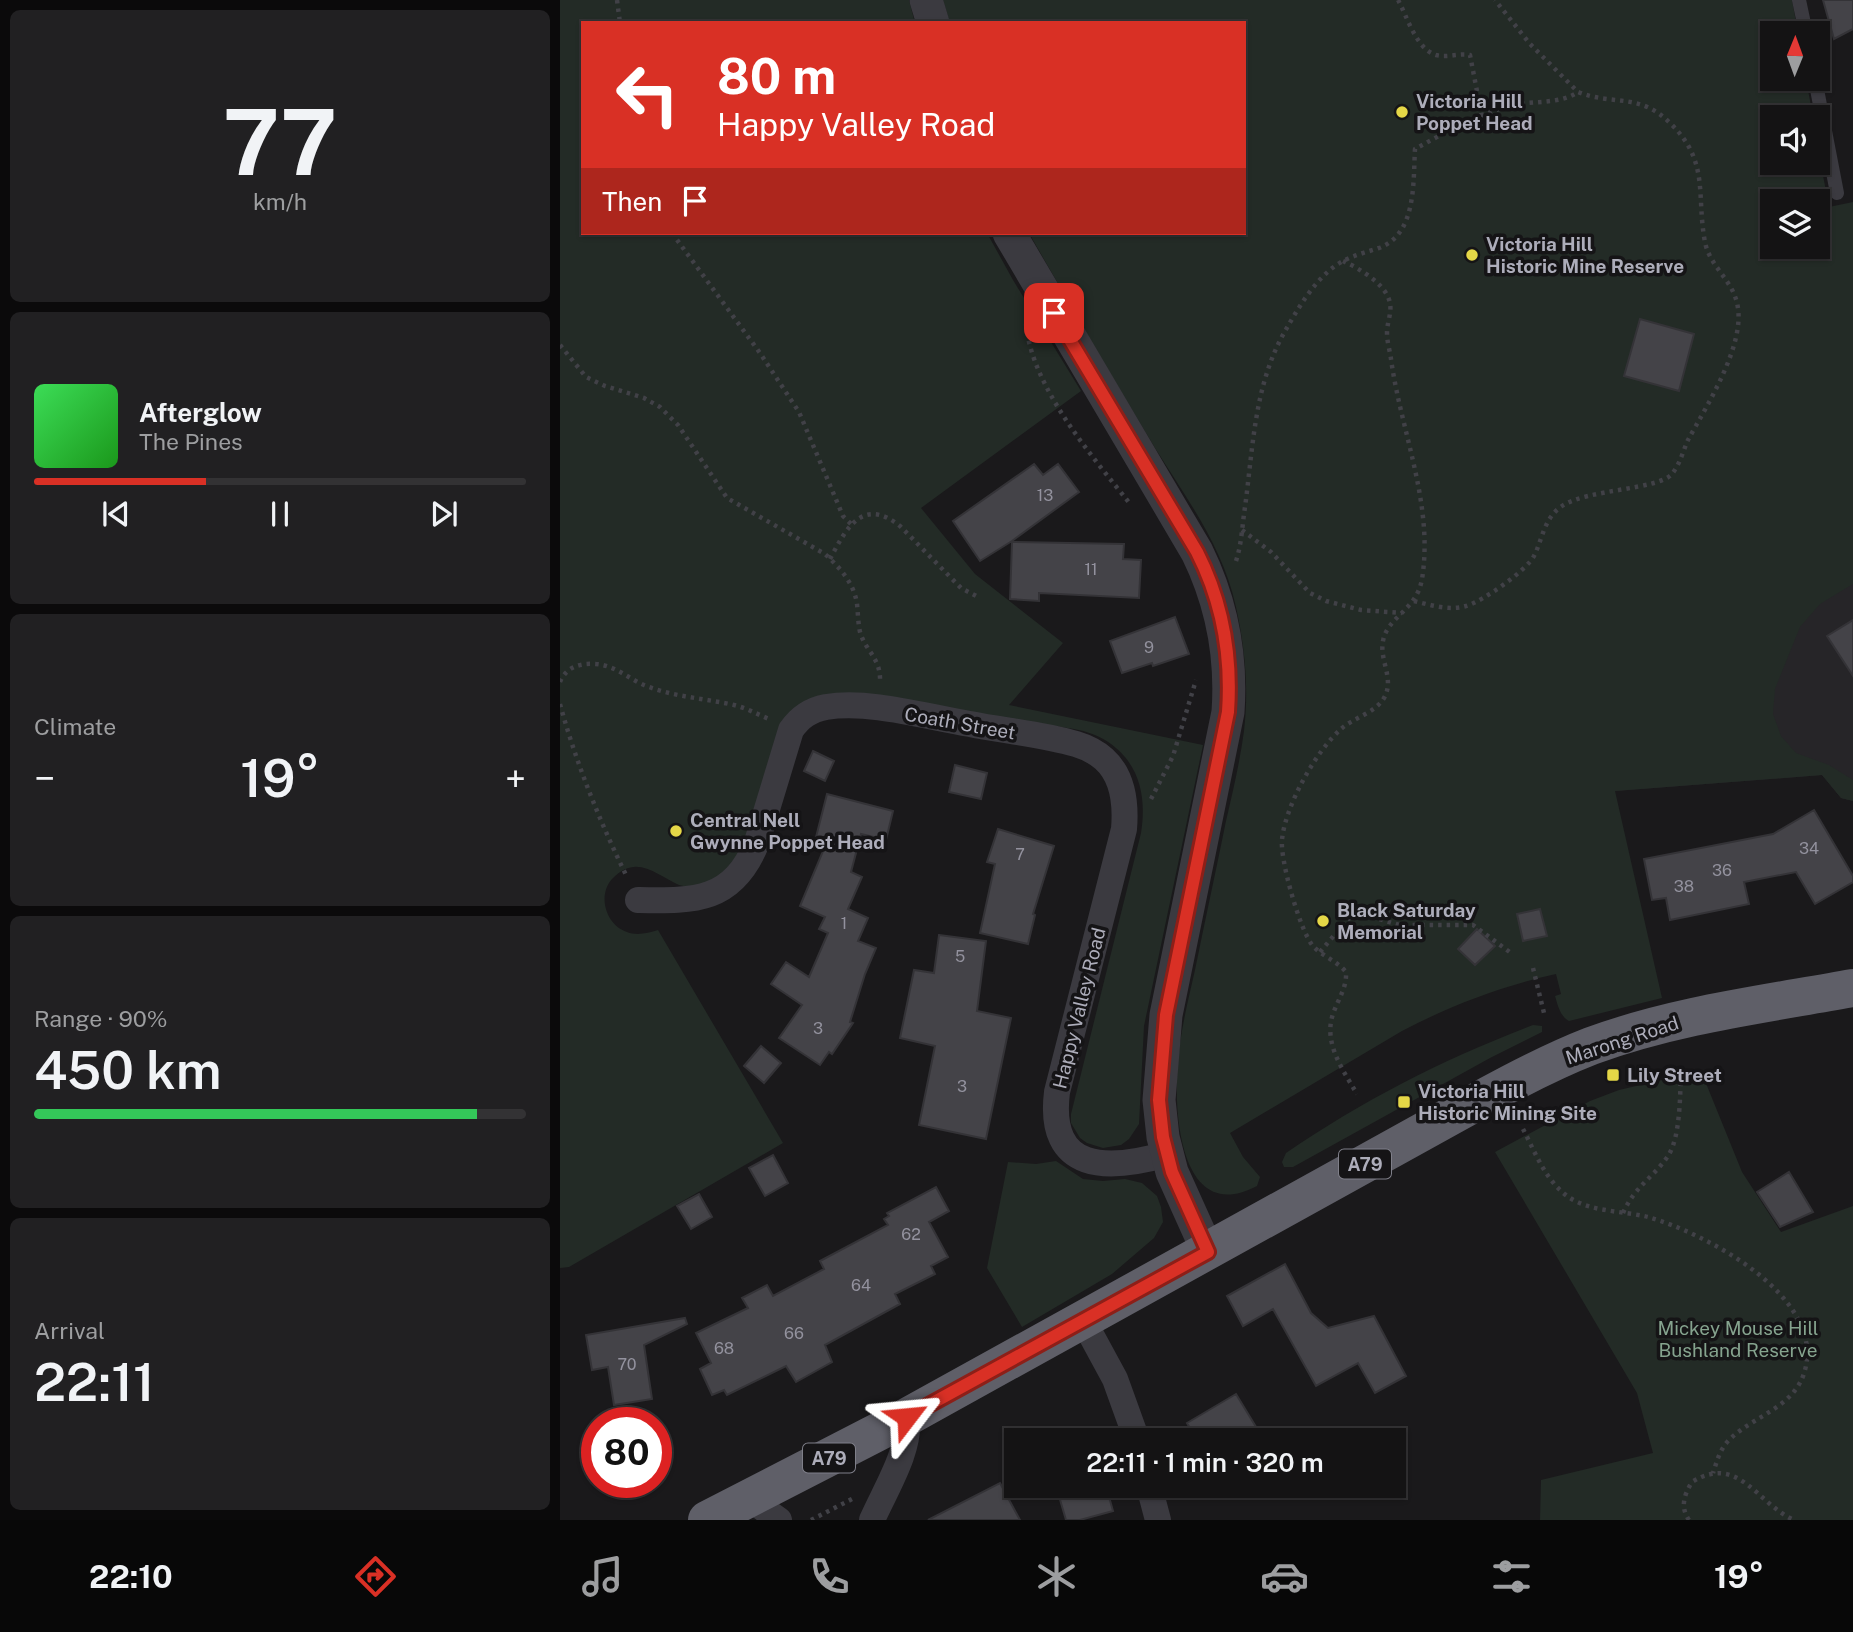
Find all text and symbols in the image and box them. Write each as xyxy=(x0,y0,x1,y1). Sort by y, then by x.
north arrow xyxy=(1760,21,1830,91)
map controls xyxy=(1760,21,1830,259)
text: 80 m xyxy=(717,47,836,105)
icon: left xyxy=(602,49,693,140)
text: 77 xyxy=(223,89,337,195)
place label: Victoria Hill Poppet Head xyxy=(1416,90,1533,134)
marker: Victoria Hill Poppet Head xyxy=(1394,104,1410,120)
button: sound xyxy=(1760,105,1830,175)
text: Happy Valley Road xyxy=(717,106,995,143)
icon: arrive xyxy=(676,182,714,220)
text: Then xyxy=(602,186,662,217)
text: km/h xyxy=(253,188,307,215)
button: layers xyxy=(1760,189,1830,259)
place label: Victoria Hill Historic Mine Reserve xyxy=(1486,233,1684,277)
marker: Victoria Hill Historic Mine Reserve xyxy=(1464,247,1480,263)
pin xyxy=(1024,283,1084,343)
icon: arrive xyxy=(1035,294,1073,332)
text: Afterglow xyxy=(139,397,262,428)
text: The Pines xyxy=(139,428,243,455)
house number: 13 xyxy=(1037,486,1053,505)
icon: previous xyxy=(97,495,135,533)
icon: pause xyxy=(261,495,299,533)
icon: next xyxy=(425,495,463,533)
house number: 11 xyxy=(1084,560,1098,579)
house number: 9 xyxy=(1144,638,1154,657)
street label: Coath Street xyxy=(903,702,1017,744)
text: Climate xyxy=(34,713,116,740)
text: 19° xyxy=(240,748,320,809)
text: − xyxy=(34,756,55,801)
text: + xyxy=(505,756,526,801)
place label: Central Nell Gwynne Poppet Head xyxy=(690,809,885,853)
marker: Central Nell Gwynne Poppet Head xyxy=(668,823,684,839)
house number: 34 xyxy=(1799,839,1819,858)
house number: 7 xyxy=(1015,845,1025,864)
house number: 36 xyxy=(1712,861,1732,880)
house number: 38 xyxy=(1674,877,1694,896)
place label: Black Saturday Memorial xyxy=(1337,899,1476,943)
marker: Black Saturday Memorial xyxy=(1315,913,1331,929)
house number: 1 xyxy=(841,914,847,933)
street label: Happy Valley Road xyxy=(1048,925,1110,1091)
house number: 5 xyxy=(955,947,965,966)
text: Range · 90% xyxy=(34,1005,168,1032)
street label: Marong Road xyxy=(1563,1011,1681,1069)
house number: 3 xyxy=(813,1019,823,1038)
text: 450 km xyxy=(34,1040,222,1101)
place label: Lily Street xyxy=(1627,1064,1722,1086)
marker: Lily Street xyxy=(1605,1067,1621,1083)
house number: 3 xyxy=(957,1077,967,1096)
place label: Victoria Hill Historic Mining Site xyxy=(1418,1080,1597,1124)
marker: Victoria Hill Historic Mining Site xyxy=(1396,1094,1412,1110)
road number: A79 xyxy=(1339,1149,1391,1178)
house number: 62 xyxy=(901,1225,921,1244)
house number: 64 xyxy=(851,1276,871,1295)
text: Arrival xyxy=(34,1317,105,1344)
park label: Mickey Mouse Hill Bushland Reserve xyxy=(1657,1317,1819,1361)
house number: 66 xyxy=(784,1324,804,1343)
house number: 68 xyxy=(714,1339,734,1358)
text: 22:11 xyxy=(34,1352,155,1413)
house number: 70 xyxy=(617,1355,637,1374)
position arrow xyxy=(870,1380,944,1454)
speed limit sign: 80 xyxy=(581,1407,672,1498)
road number: A79 xyxy=(803,1443,855,1472)
text: 22:11 · 1 min · 320 m xyxy=(1086,1447,1324,1478)
icon: directions xyxy=(351,1552,400,1601)
icon: music xyxy=(578,1552,627,1601)
icon: phone xyxy=(805,1552,854,1601)
icon: climate xyxy=(1032,1552,1081,1601)
icon: car xyxy=(1260,1552,1309,1601)
icon: filters xyxy=(1487,1552,1536,1601)
text: 22:10 xyxy=(89,1558,173,1595)
text: 19° xyxy=(1714,1558,1764,1595)

